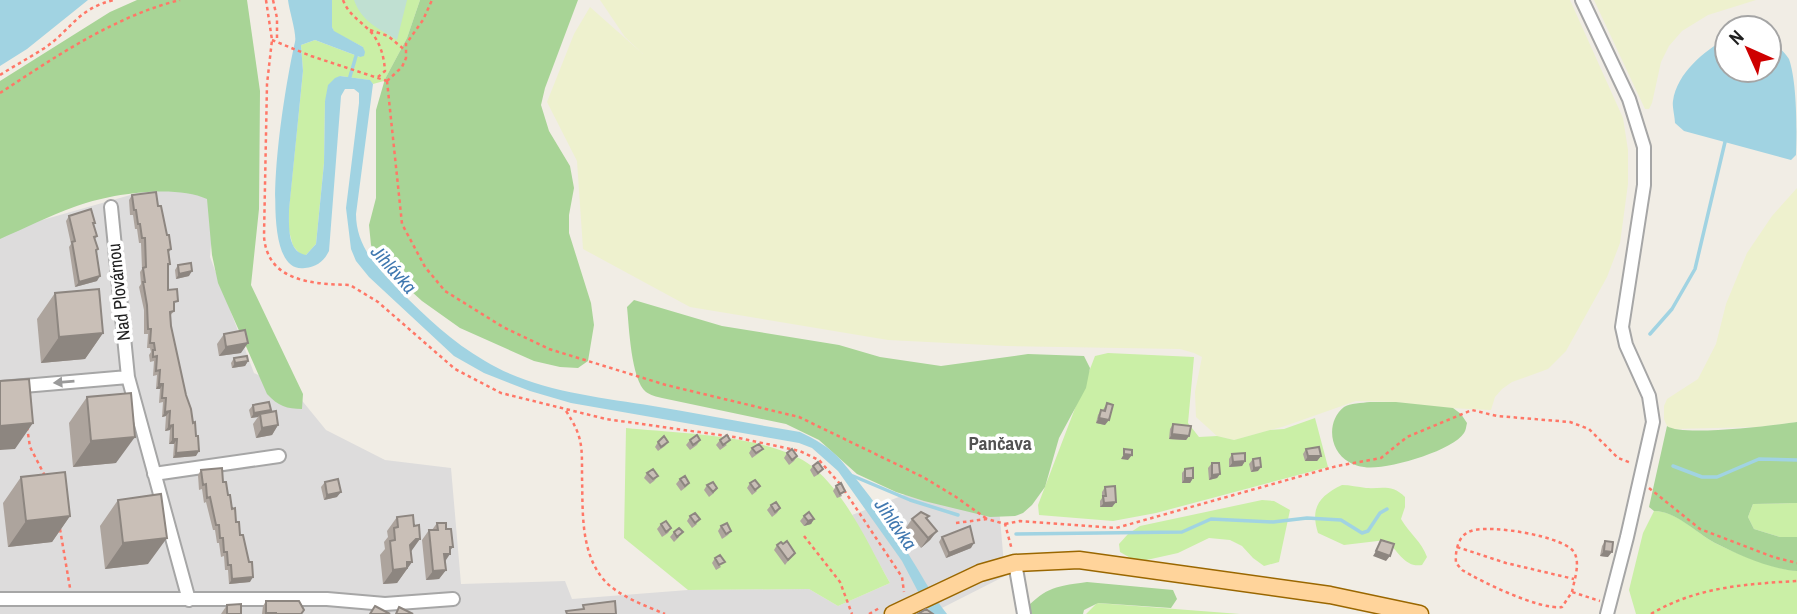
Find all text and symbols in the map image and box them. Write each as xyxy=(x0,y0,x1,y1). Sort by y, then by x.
north arrow xyxy=(1713,14,1783,84)
text: N xyxy=(1723,24,1749,50)
water label: Jihlávka xyxy=(365,238,423,299)
street label: Nad Plovárnou xyxy=(101,242,136,342)
one-way arrow xyxy=(53,377,75,388)
district label: Pančava xyxy=(968,430,1032,456)
water label: Jihlávka xyxy=(868,492,923,555)

